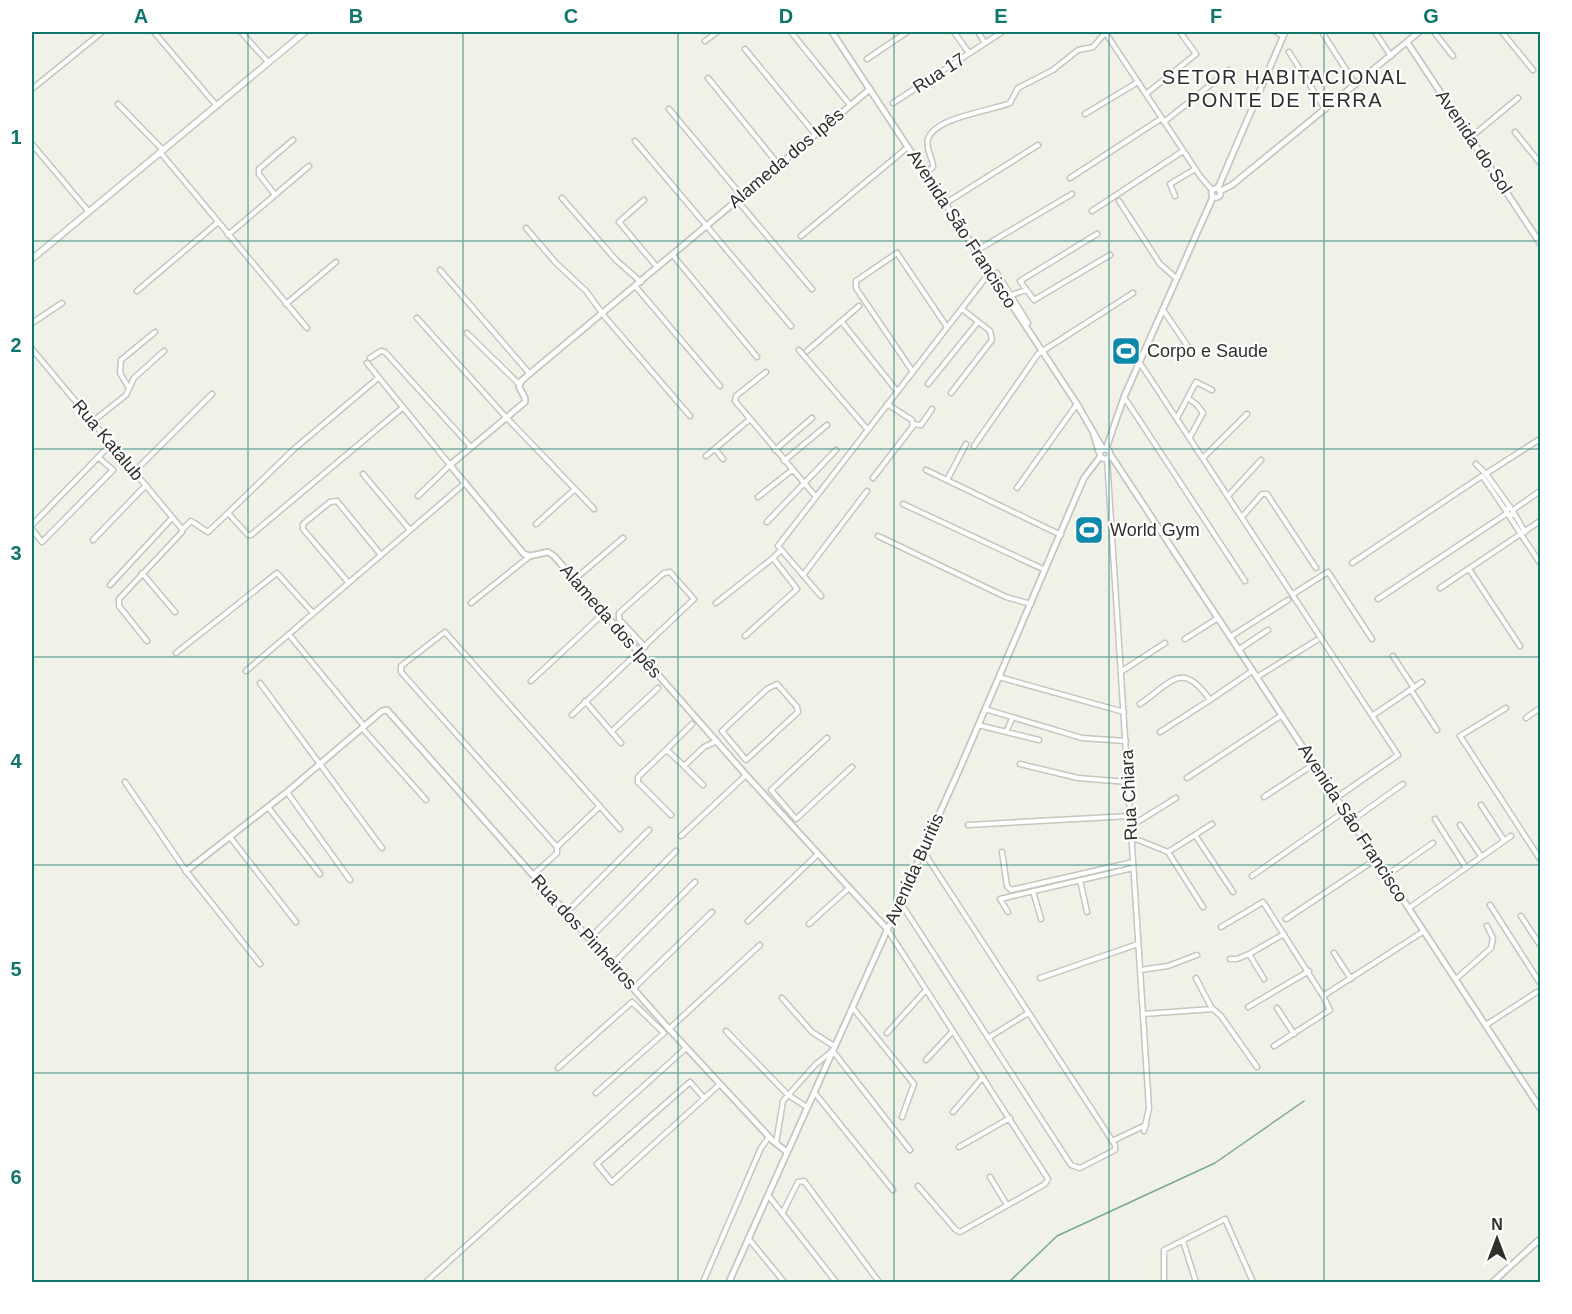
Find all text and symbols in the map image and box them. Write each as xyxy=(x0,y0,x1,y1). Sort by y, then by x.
text: A xyxy=(134,5,148,27)
text: B xyxy=(349,5,363,27)
text: C xyxy=(564,5,578,27)
text: D xyxy=(779,5,793,27)
text: E xyxy=(994,5,1008,27)
text: F xyxy=(1210,5,1222,27)
text: G xyxy=(1423,5,1439,27)
street label: Rua 17 xyxy=(909,49,969,97)
district label: SETOR HABITACIONAL PONTE DE TERRA xyxy=(1162,66,1408,111)
street label: Avenida do Sol xyxy=(1432,86,1516,198)
street label: Alameda dos Ipês xyxy=(724,104,848,212)
text: 1 xyxy=(10,126,22,148)
street label: Avenida São Francisco xyxy=(903,146,1021,312)
text: 2 xyxy=(10,334,22,356)
sports icon: Corpo e Saude xyxy=(1110,335,1142,367)
place label: Corpo e Saude xyxy=(1147,341,1268,361)
street label: Rua Katalub xyxy=(68,396,148,484)
sports icon: World Gym xyxy=(1073,514,1105,546)
place label: World Gym xyxy=(1110,520,1200,540)
text: 3 xyxy=(10,542,22,564)
street label: Alameda dos Ipês xyxy=(556,560,666,682)
street label: Avenida São Francisco xyxy=(1294,740,1412,906)
street label: Rua Chiara xyxy=(1117,748,1141,841)
text: 4 xyxy=(10,750,22,772)
street label: Avenida Buritis xyxy=(881,810,947,928)
street label: Rua dos Pinheiros xyxy=(527,871,641,993)
text: 5 xyxy=(10,958,22,980)
text: 6 xyxy=(10,1166,22,1188)
north arrow xyxy=(1467,1209,1527,1269)
text: N xyxy=(1491,1216,1503,1233)

